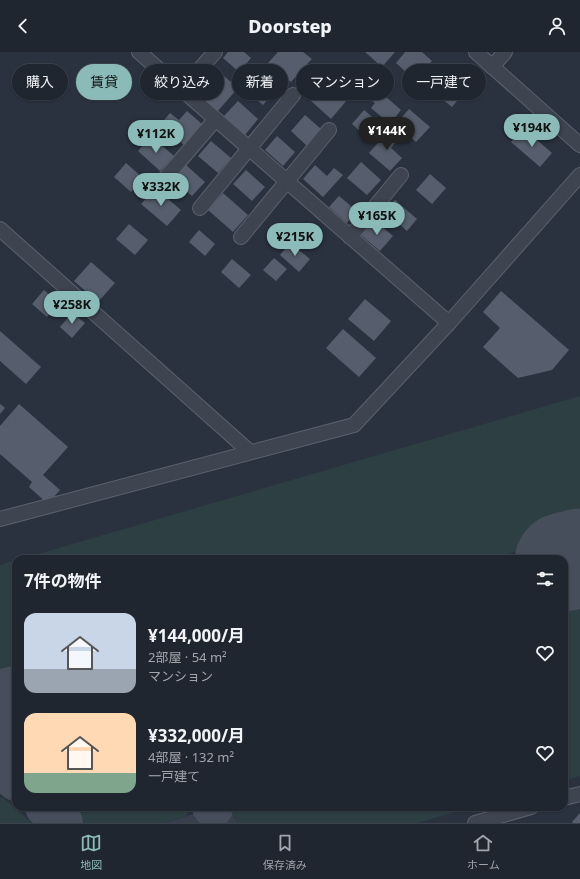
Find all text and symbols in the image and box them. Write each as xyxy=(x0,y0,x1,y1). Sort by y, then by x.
text: Doorstep xyxy=(248,14,332,38)
icon: back xyxy=(12,15,34,37)
icon: person xyxy=(546,15,568,37)
chip: 購入 xyxy=(12,64,68,100)
chip: 賃貸 xyxy=(76,64,132,100)
chip: 絞り込み xyxy=(140,64,224,100)
chip: 新着 xyxy=(232,64,288,100)
chip: マンション xyxy=(296,64,394,100)
chip: 一戸建て xyxy=(402,64,486,100)
pin: ¥194K xyxy=(504,114,560,148)
pin: ¥144K xyxy=(359,117,415,151)
text: ¥194K xyxy=(513,118,551,136)
pin: ¥112K xyxy=(128,120,184,154)
text: ¥144K xyxy=(368,121,406,139)
text: ¥112K xyxy=(137,124,175,142)
pin: ¥332K xyxy=(133,173,189,207)
text: ¥332K xyxy=(142,177,180,195)
pin: ¥165K xyxy=(349,202,405,236)
text: ¥165K xyxy=(358,206,396,224)
pin: ¥215K xyxy=(267,223,323,257)
text: ¥215K xyxy=(276,227,314,245)
pin: ¥258K xyxy=(44,291,100,325)
text: ¥258K xyxy=(53,295,91,313)
icon: filters xyxy=(534,568,556,590)
text: 7件の物件 xyxy=(24,569,102,592)
text: ¥144,000/月 xyxy=(148,624,245,647)
icon: home xyxy=(56,629,104,677)
icon: heart xyxy=(534,642,556,664)
text: 2部屋 · 54 m² xyxy=(148,648,227,666)
text: マンション xyxy=(148,667,213,685)
text: ¥332,000/月 xyxy=(148,724,245,747)
icon: home xyxy=(56,729,104,777)
icon: heart xyxy=(534,742,556,764)
text: 4部屋 · 132 m² xyxy=(148,748,234,766)
text: 一戸建て xyxy=(148,767,200,785)
tab: 地図 xyxy=(80,832,102,872)
tab: 保存済み xyxy=(263,832,307,872)
tab: ホーム xyxy=(467,832,500,872)

